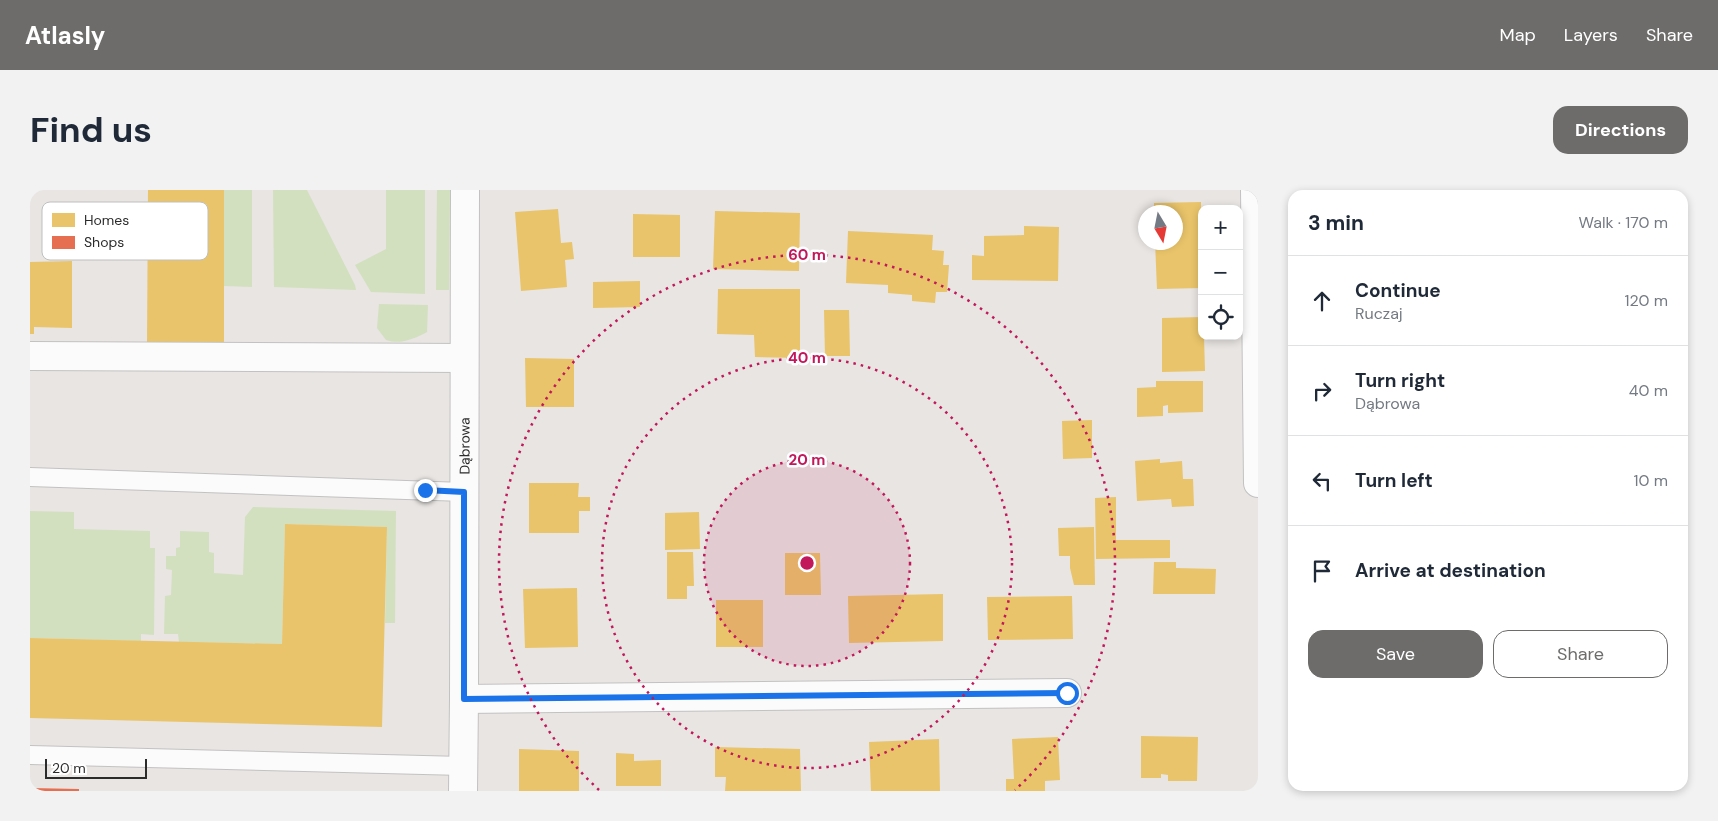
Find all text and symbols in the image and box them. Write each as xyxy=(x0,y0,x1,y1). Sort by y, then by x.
text: Atlasly xyxy=(25,20,105,51)
text: Map xyxy=(1500,23,1536,47)
text: Layers xyxy=(1564,23,1618,47)
text: Share xyxy=(1646,23,1693,47)
button: Directions xyxy=(1553,106,1688,154)
text: Find us xyxy=(30,107,152,153)
legend xyxy=(42,202,208,260)
north arrow xyxy=(1138,205,1183,250)
map controls xyxy=(1198,205,1243,340)
button: + xyxy=(1198,205,1243,250)
text: 3 min xyxy=(1308,209,1364,237)
text: Homes xyxy=(84,211,129,229)
text: Walk · 170 m xyxy=(1579,212,1668,233)
text: Shops xyxy=(84,233,124,251)
text: 60 m xyxy=(788,245,826,265)
button: − xyxy=(1198,250,1243,295)
text: Continue xyxy=(1355,278,1441,303)
icon: ahead xyxy=(1308,287,1336,315)
text: 120 m xyxy=(1624,290,1668,311)
button: locate xyxy=(1198,295,1243,340)
text: Ruczaj xyxy=(1355,303,1403,324)
text: 40 m xyxy=(788,348,826,368)
text: Turn right xyxy=(1355,368,1445,393)
icon: right xyxy=(1308,377,1336,405)
text: 40 m xyxy=(1629,380,1668,401)
text: Dąbrowa xyxy=(1355,393,1420,414)
street label: Dąbrowa xyxy=(455,417,474,475)
text: 20 m xyxy=(789,450,825,470)
icon: left xyxy=(1308,467,1336,495)
text: Turn left xyxy=(1355,468,1433,493)
text: 10 m xyxy=(1634,470,1668,491)
route end xyxy=(414,479,437,502)
centre of rings xyxy=(798,554,816,572)
icon: arrive xyxy=(1308,557,1336,585)
text: Arrive at destination xyxy=(1355,558,1546,583)
button: Save xyxy=(1308,630,1483,678)
button: Share xyxy=(1493,630,1668,678)
route start xyxy=(1056,682,1079,705)
scale bar xyxy=(45,756,148,779)
text: 20 m xyxy=(52,759,86,777)

